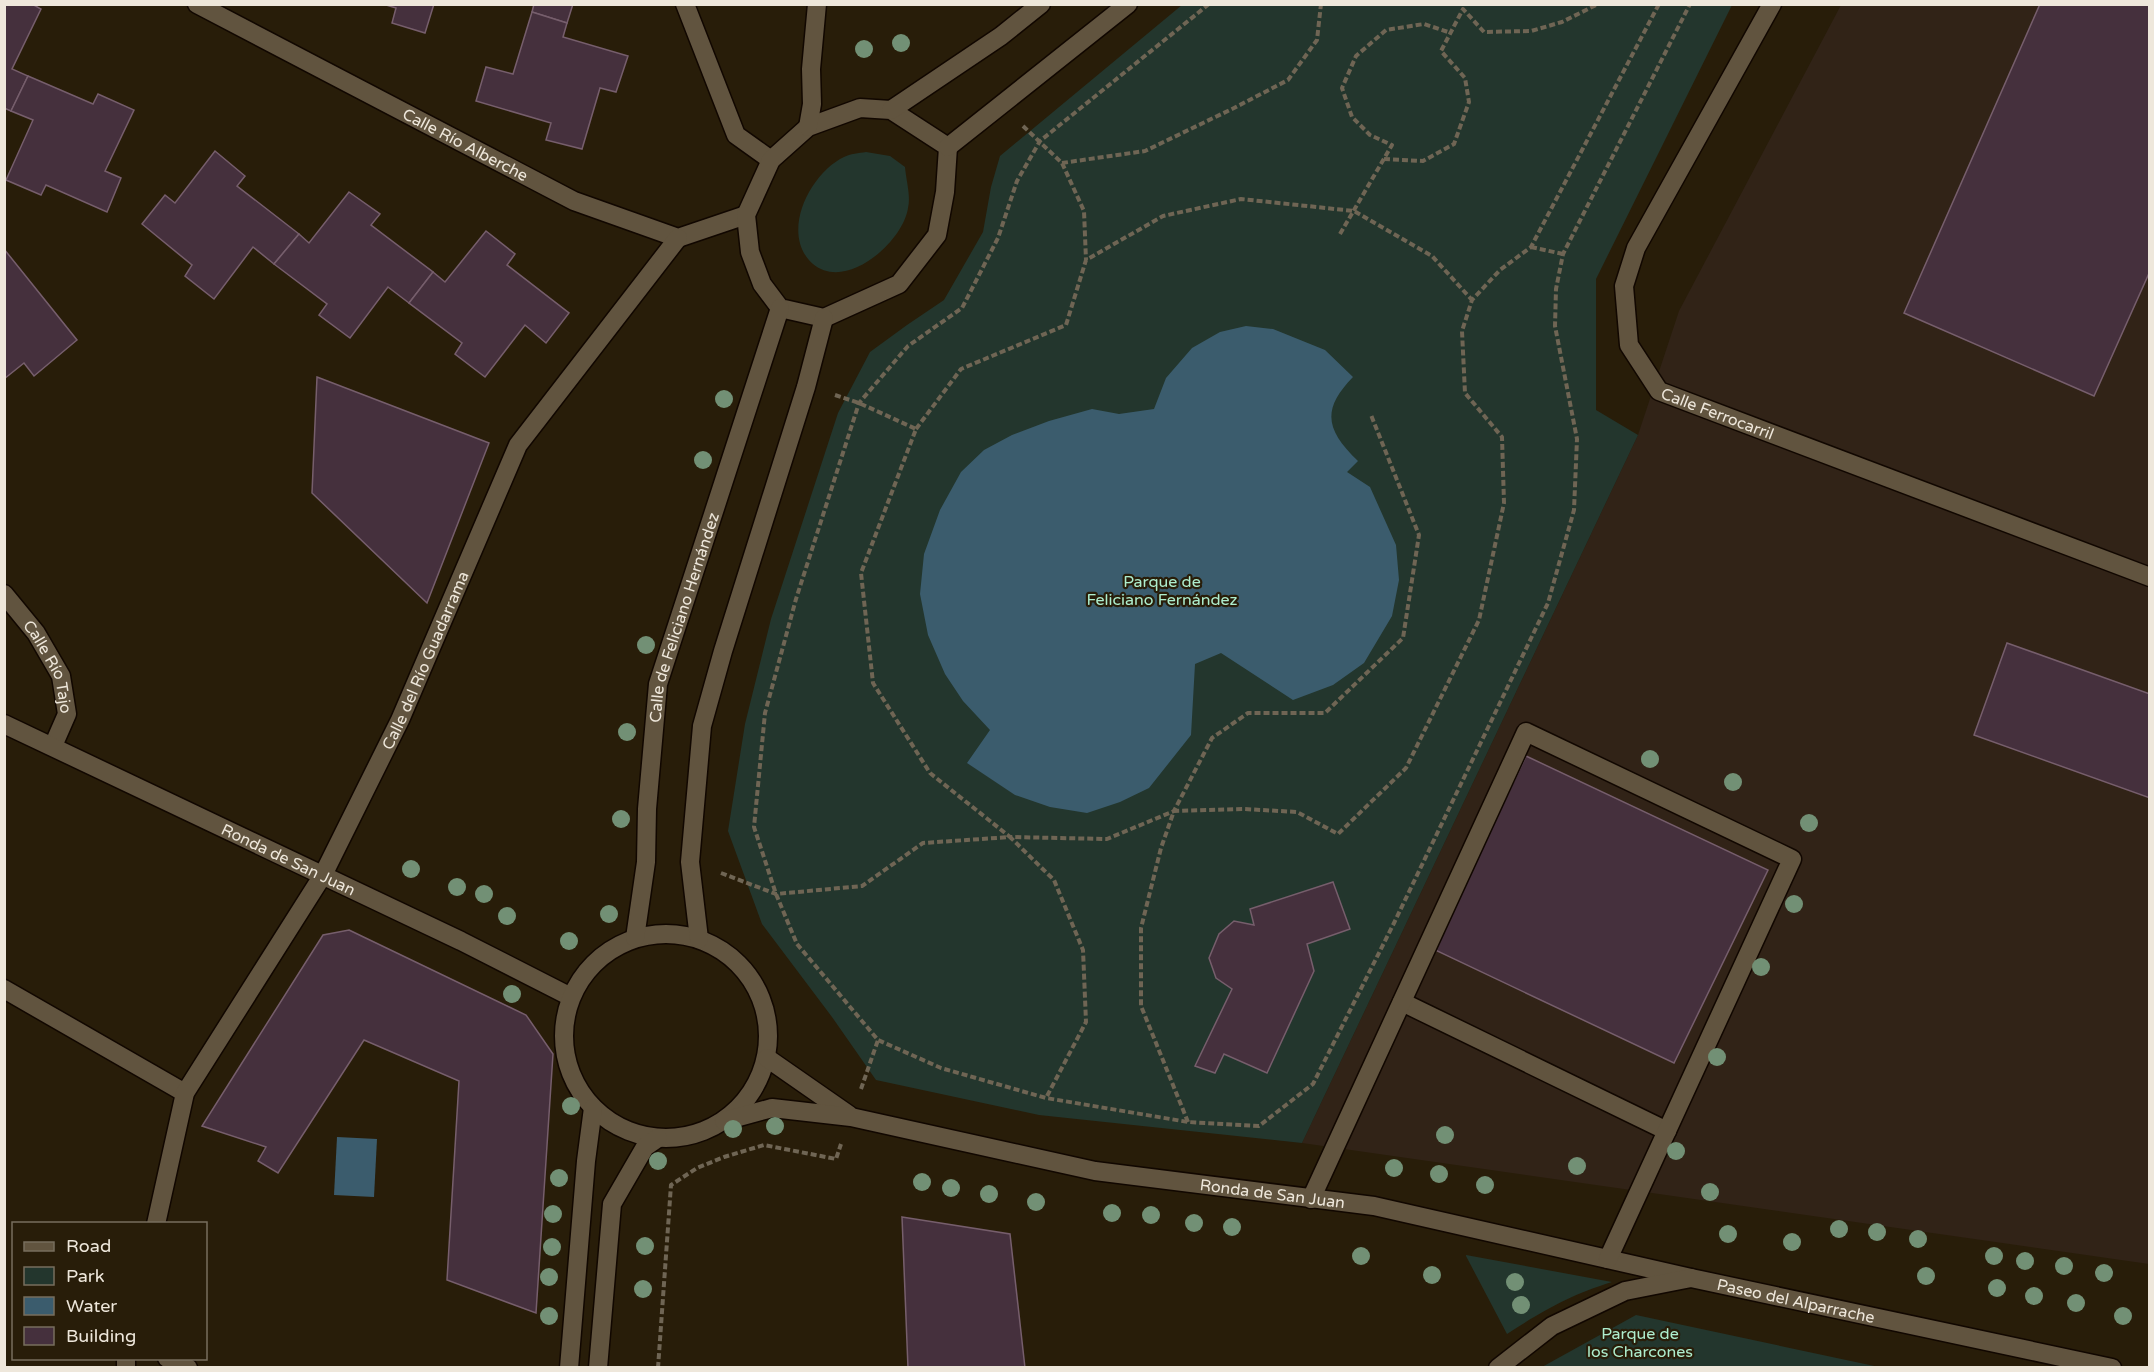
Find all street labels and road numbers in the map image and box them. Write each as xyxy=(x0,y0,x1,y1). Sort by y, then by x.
street label: Calle Río Alberche xyxy=(399,104,531,186)
street label: Calle Ferrocarril xyxy=(1658,384,1776,445)
street label: Calle de Feliciano Hernández xyxy=(646,510,724,723)
street label: Calle del Río Guadarrama xyxy=(378,568,474,753)
street label: Calle Río Tajo xyxy=(18,616,76,715)
street label: Ronda de San Juan xyxy=(218,820,358,900)
street label: Ronda de San Juan xyxy=(1199,1175,1346,1213)
street label: Paseo del Alparrache xyxy=(1715,1275,1877,1328)

